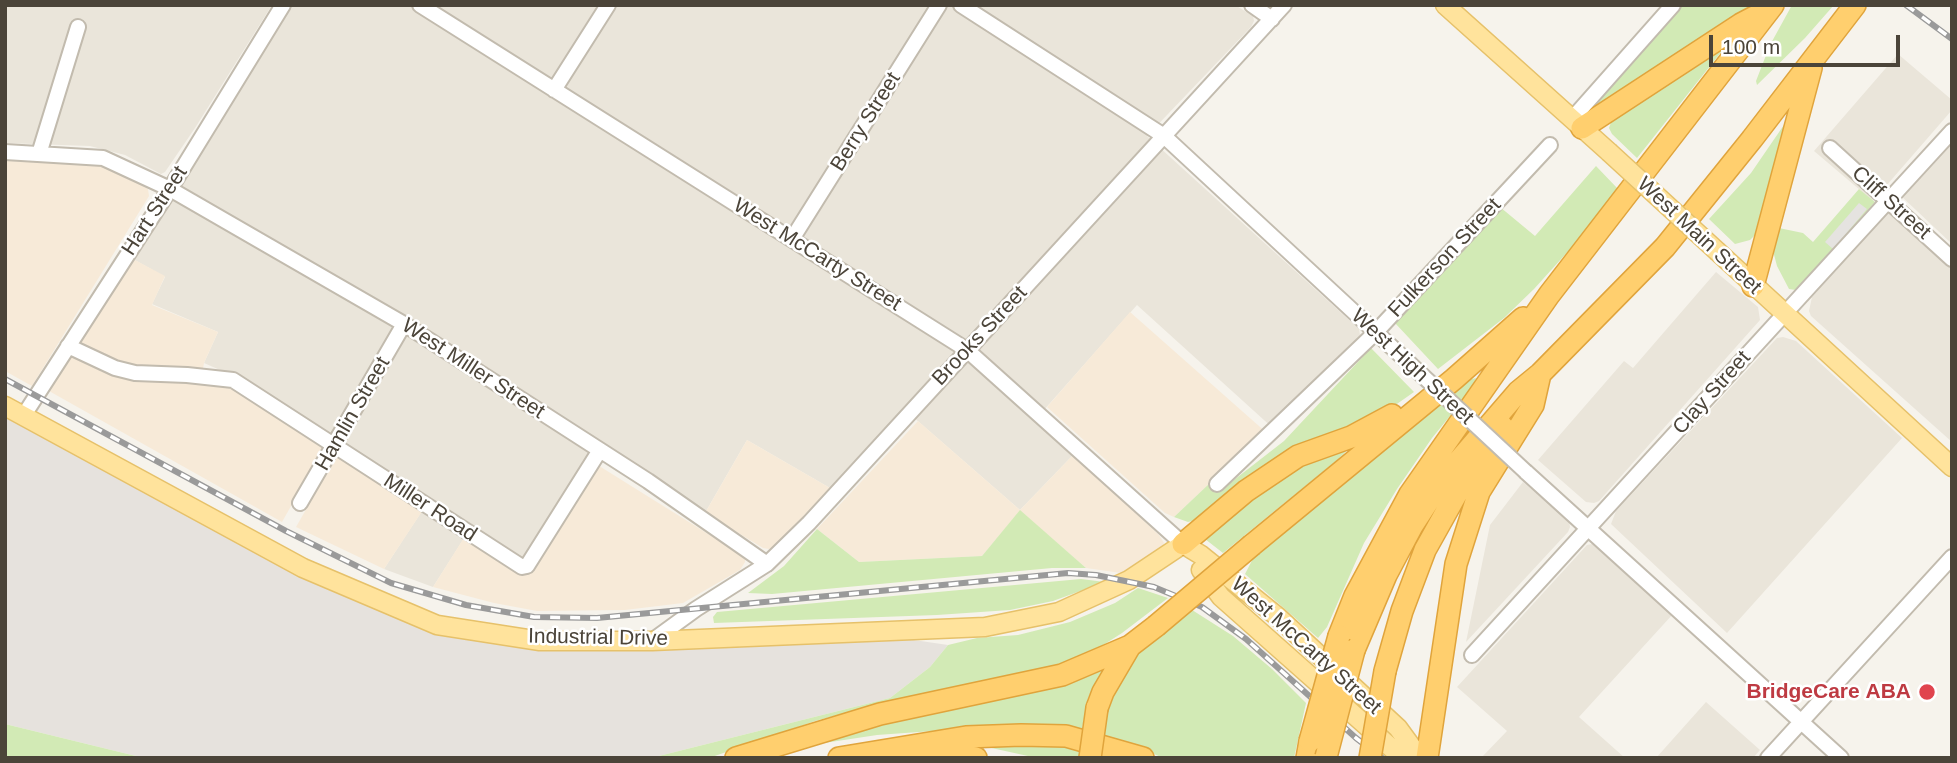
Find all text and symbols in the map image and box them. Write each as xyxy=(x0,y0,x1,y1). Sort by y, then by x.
scale bar xyxy=(1712,21,1903,65)
text: 100 m xyxy=(1722,35,1780,58)
street label: Berry Street xyxy=(826,68,906,176)
street label: Cliff Street xyxy=(1846,161,1936,245)
street label: Hart Street xyxy=(117,162,193,260)
street label: West Main Street xyxy=(1632,172,1766,300)
street label: West McCarty Street xyxy=(728,193,906,317)
street label: Fulkerson Street xyxy=(1383,193,1507,323)
street label: Brooks Street xyxy=(927,281,1033,391)
street label: West High Street xyxy=(1346,304,1478,430)
street label: West Miller Street xyxy=(397,313,549,425)
street label: Clay Street xyxy=(1668,346,1756,440)
street label: Hamlin Street xyxy=(310,353,396,475)
street label: Miller Road xyxy=(379,469,481,547)
street label: West McCarty Street xyxy=(1226,572,1386,720)
street label: Industrial Drive xyxy=(528,624,668,652)
place label: BridgeCare ABA xyxy=(1746,679,1911,705)
marker: BridgeCare ABA xyxy=(1917,682,1937,702)

